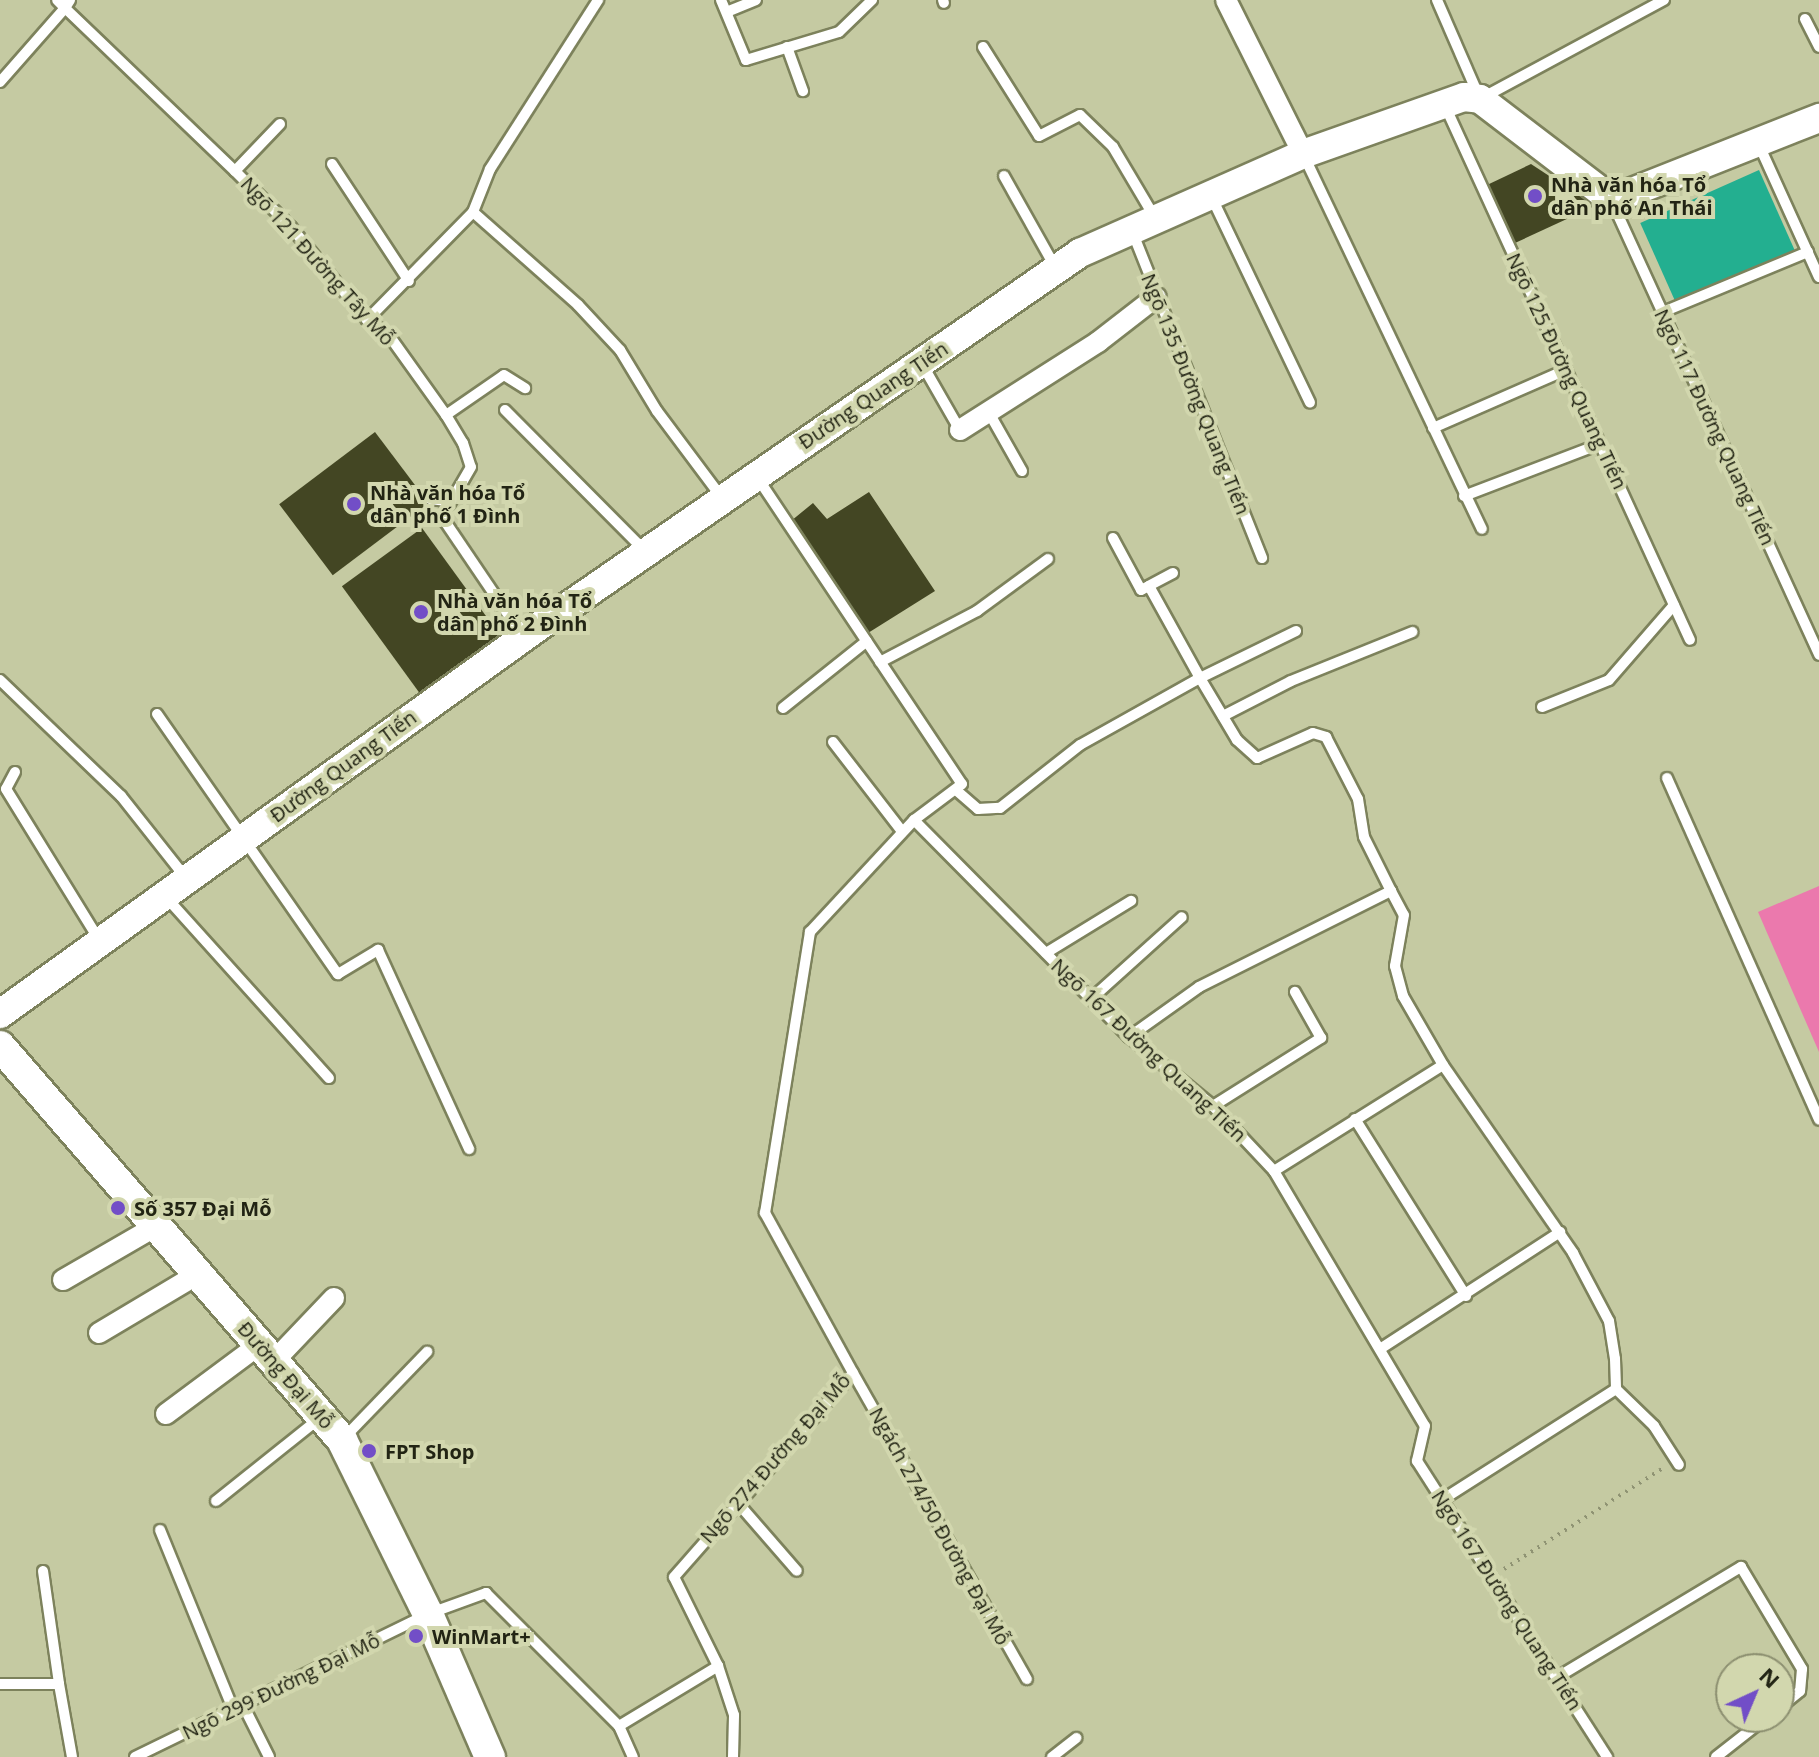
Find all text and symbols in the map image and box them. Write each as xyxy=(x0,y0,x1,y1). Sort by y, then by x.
street label: Ngõ 121 Đường Tây Mỗ xyxy=(236,172,400,350)
place label: Nhà văn hóa Tổ dân phố An Thái xyxy=(1551,172,1713,219)
marker: Nhà văn hóa Tổ dân phố An Thái xyxy=(1526,187,1544,205)
street label: Ngõ 125 Đường Quang Tiến xyxy=(1502,249,1632,493)
street label: Ngõ 135 Đường Quang Tiến xyxy=(1137,270,1255,518)
street label: Ngõ 117 Đường Quang Tiến xyxy=(1650,305,1780,549)
street label: Đường Quang Tiến xyxy=(794,336,952,454)
place label: Nhà văn hóa Tổ dân phố 1 Đình xyxy=(370,480,525,527)
marker: Nhà văn hóa Tổ dân phố 1 Đình xyxy=(345,495,363,513)
place label: Nhà văn hóa Tổ dân phố 2 Đình xyxy=(437,588,592,635)
marker: Nhà văn hóa Tổ dân phố 2 Đình xyxy=(412,603,430,621)
street label: Đường Quang Tiến xyxy=(265,705,421,827)
street label: Ngõ 167 Đường Quang Tiến xyxy=(1047,953,1251,1147)
place label: Số 357 Đại Mỗ xyxy=(134,1196,272,1220)
marker: Số 357 Đại Mỗ xyxy=(109,1199,127,1217)
street label: Đường Đại Mỗ xyxy=(233,1316,339,1434)
street label: Ngõ 274 Đường Đại Mỗ xyxy=(695,1368,855,1548)
street label: Ngách 274/50 Đường Đại Mỗ xyxy=(865,1403,1015,1649)
place label: FPT Shop xyxy=(385,1439,475,1463)
marker: FPT Shop xyxy=(360,1442,378,1460)
street label: Ngõ 167 Đường Quang Tiến xyxy=(1427,1485,1587,1715)
place label: WinMart+ xyxy=(432,1624,531,1648)
marker: WinMart+ xyxy=(407,1627,425,1645)
street label: Ngõ 299 Đường Đại Mỗ xyxy=(178,1628,384,1744)
north arrow xyxy=(1715,1653,1795,1733)
text: N xyxy=(1753,1660,1787,1694)

